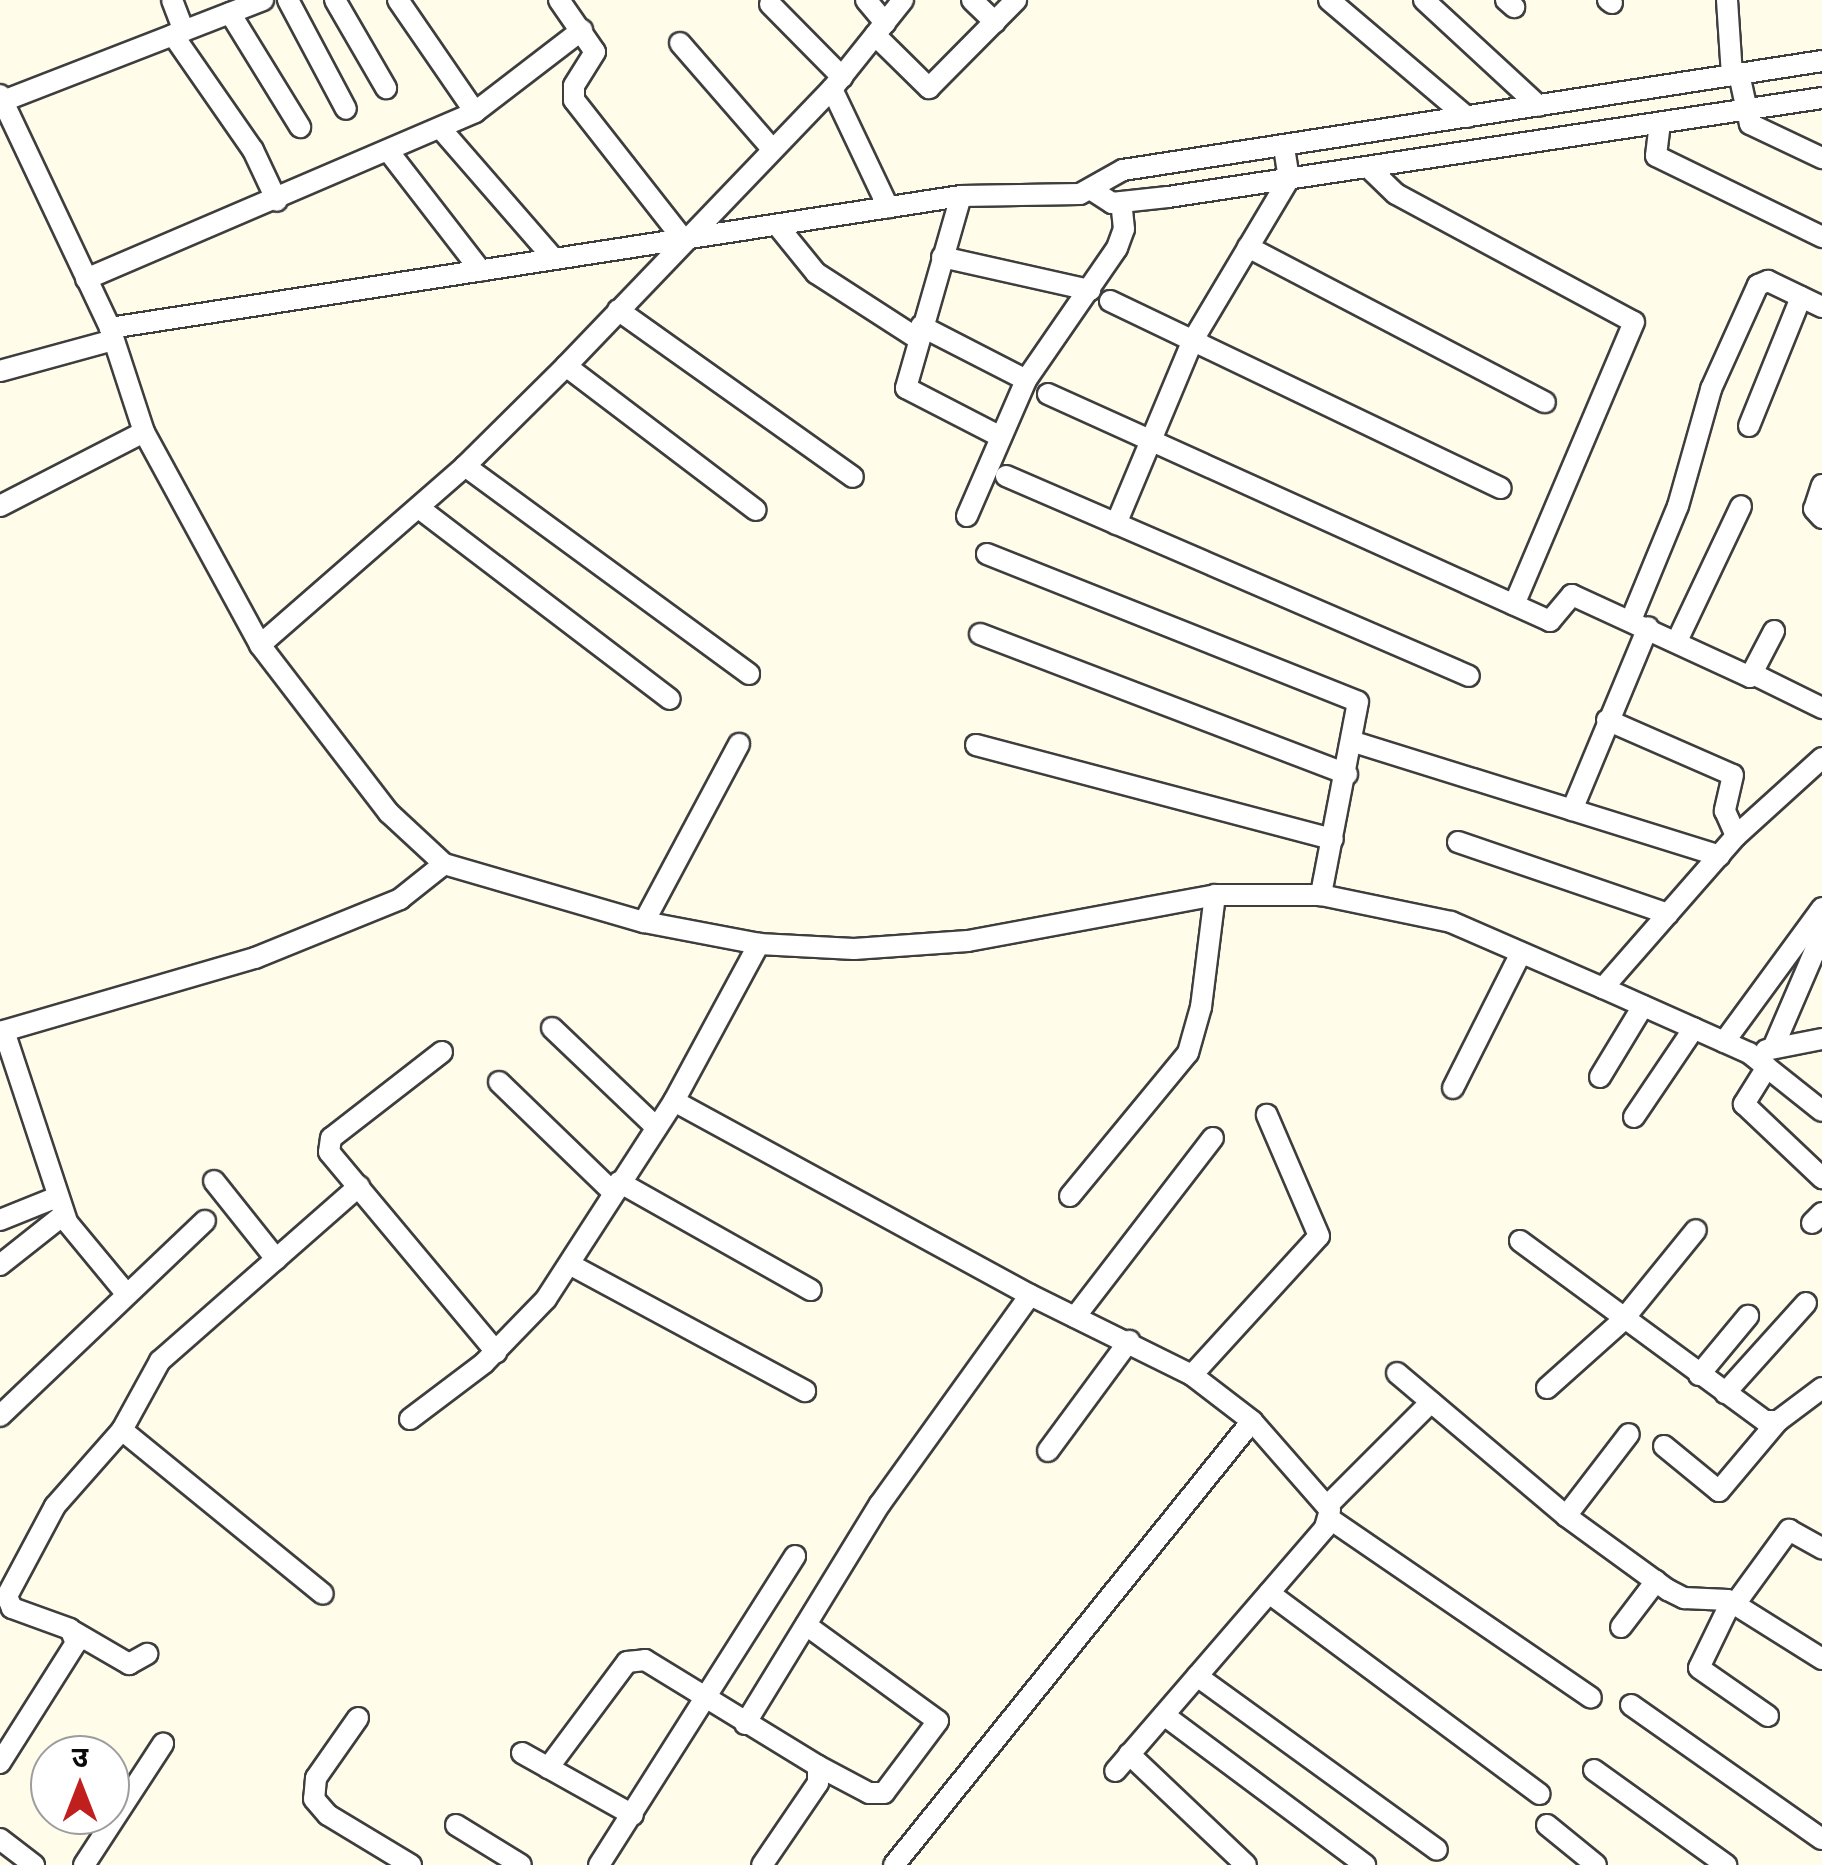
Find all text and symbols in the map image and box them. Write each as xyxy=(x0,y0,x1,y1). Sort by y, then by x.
north arrow xyxy=(30,1735,130,1835)
text: उ xyxy=(72,1738,88,1775)

